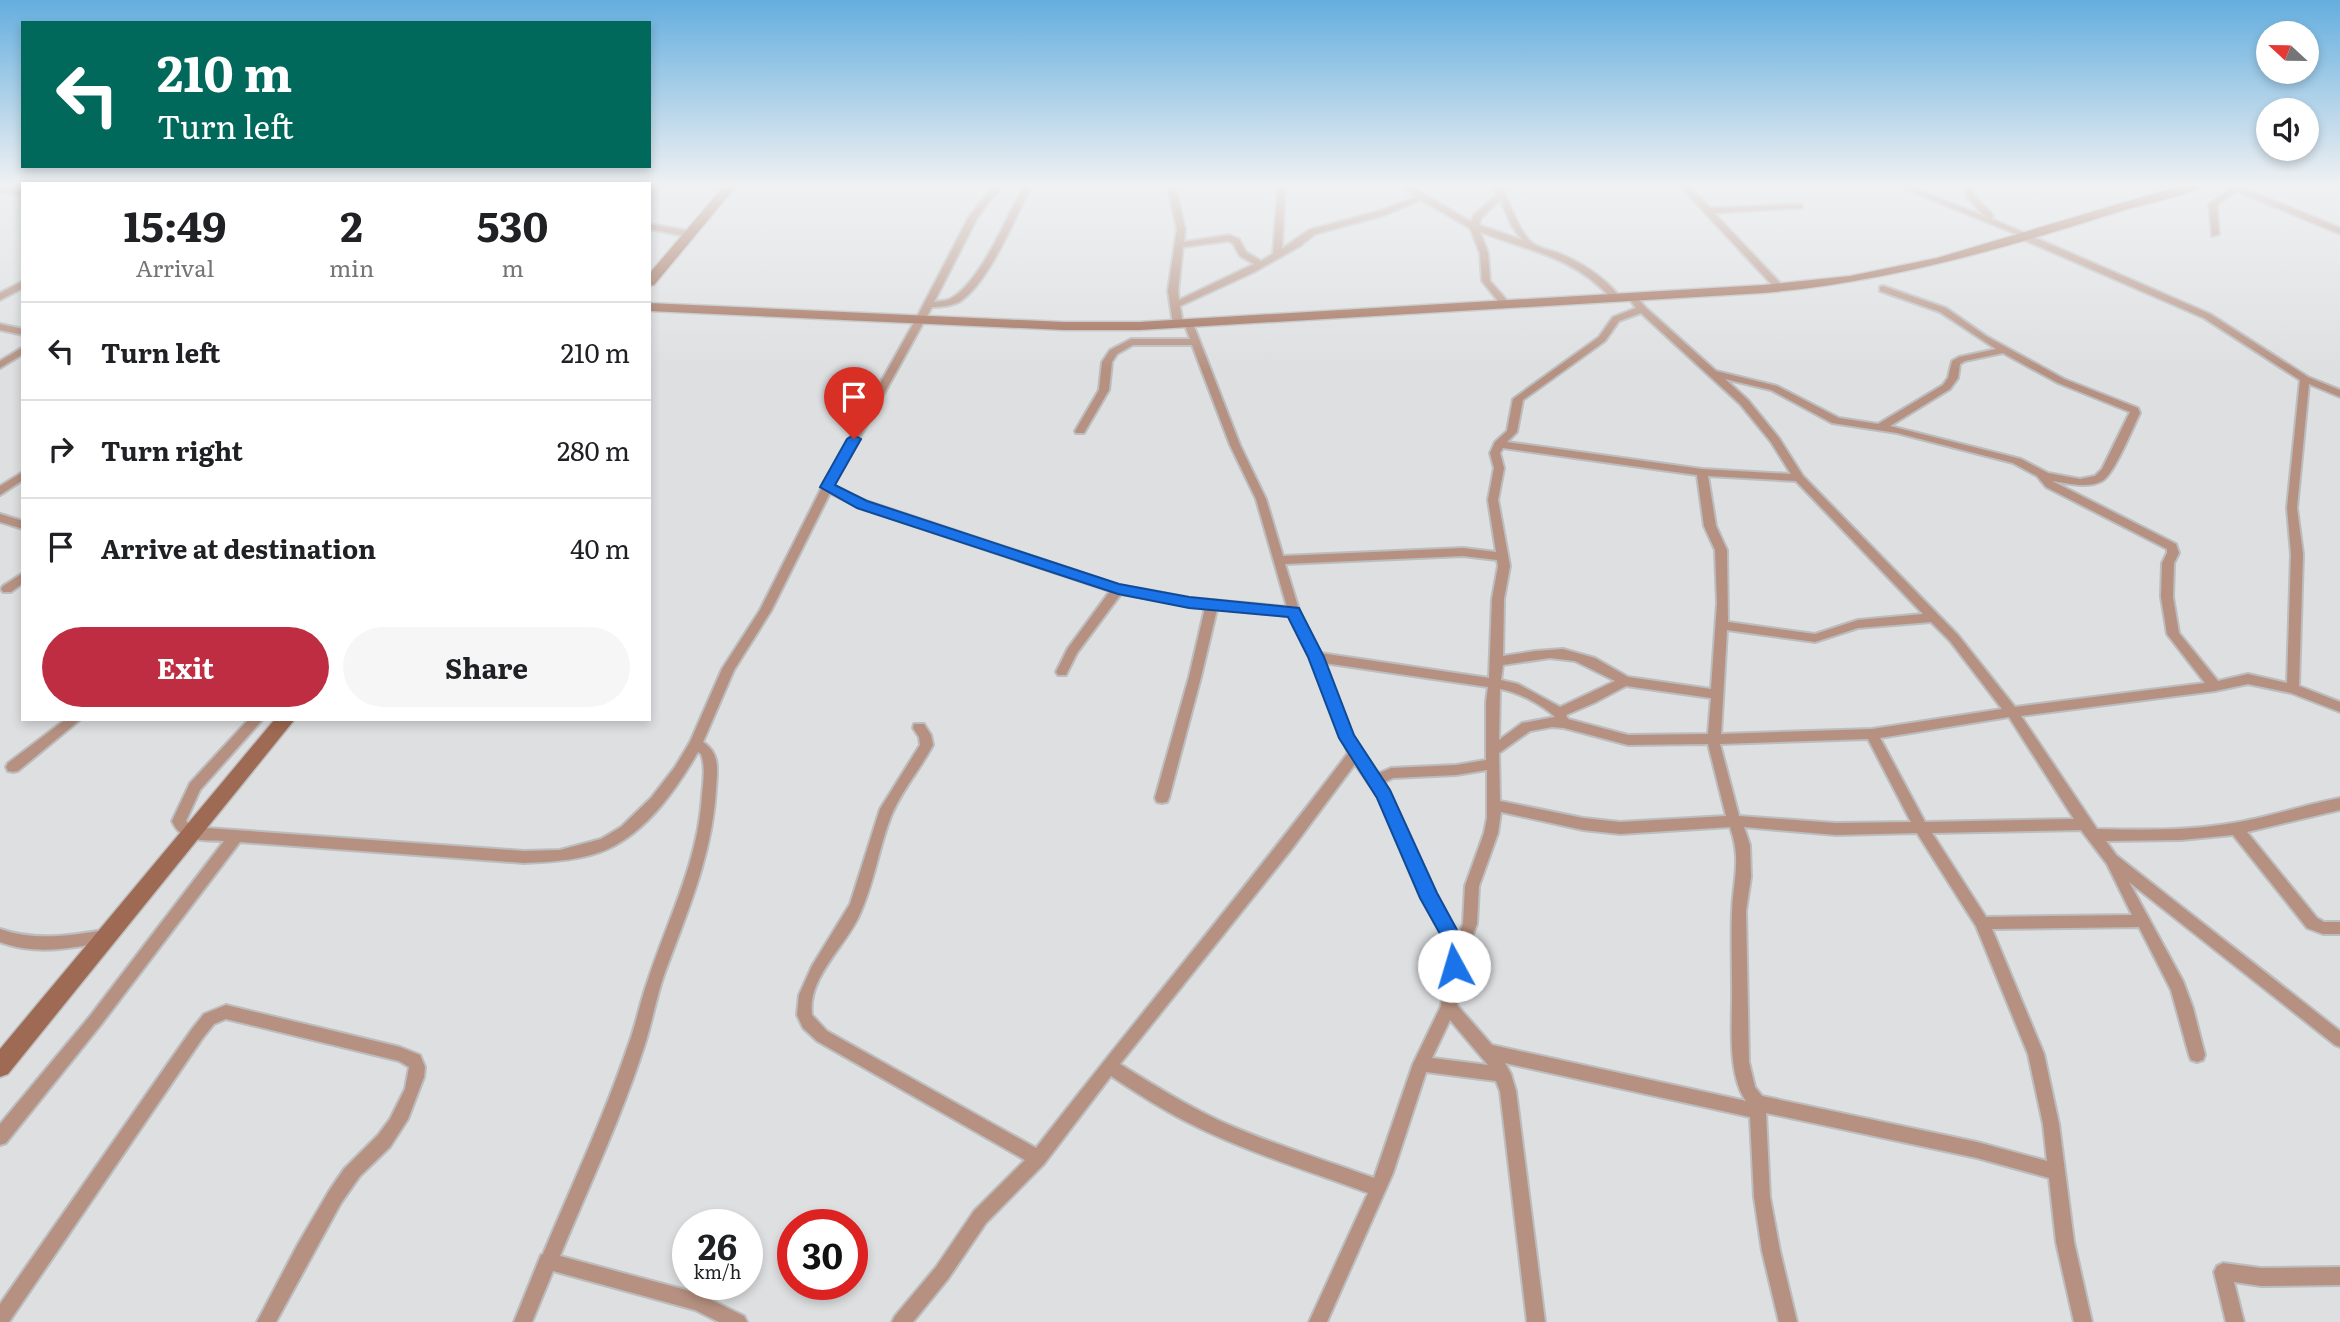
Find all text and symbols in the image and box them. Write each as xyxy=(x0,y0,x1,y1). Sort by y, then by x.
north arrow xyxy=(2256,21,2319,84)
map controls xyxy=(2256,21,2319,161)
text: 210 m xyxy=(157,34,292,107)
icon: left xyxy=(42,49,133,140)
button: sound xyxy=(2256,98,2319,161)
text: Turn left xyxy=(157,101,294,149)
text: 15:49 xyxy=(124,193,226,255)
text: 2 xyxy=(340,193,363,255)
text: 530 xyxy=(477,193,548,255)
text: Arrival xyxy=(136,250,214,284)
text: min xyxy=(329,250,374,284)
text: m xyxy=(501,250,524,284)
icon: left xyxy=(42,332,80,370)
text: Turn left xyxy=(101,332,220,371)
text: 210 m xyxy=(561,332,630,371)
pin xyxy=(824,367,884,439)
icon: arrive xyxy=(835,378,873,416)
icon: right xyxy=(42,430,80,468)
text: Turn right xyxy=(101,430,243,469)
text: 280 m xyxy=(557,430,630,469)
icon: arrive xyxy=(42,528,80,566)
text: Arrive at destination xyxy=(101,528,376,567)
text: 40 m xyxy=(570,528,630,567)
button: Exit xyxy=(42,627,329,707)
button: Share xyxy=(343,627,630,707)
position arrow xyxy=(1417,929,1491,1003)
speed limit sign: 30 xyxy=(777,1209,868,1300)
text: 26 xyxy=(698,1219,737,1271)
text: km/h xyxy=(694,1258,741,1285)

